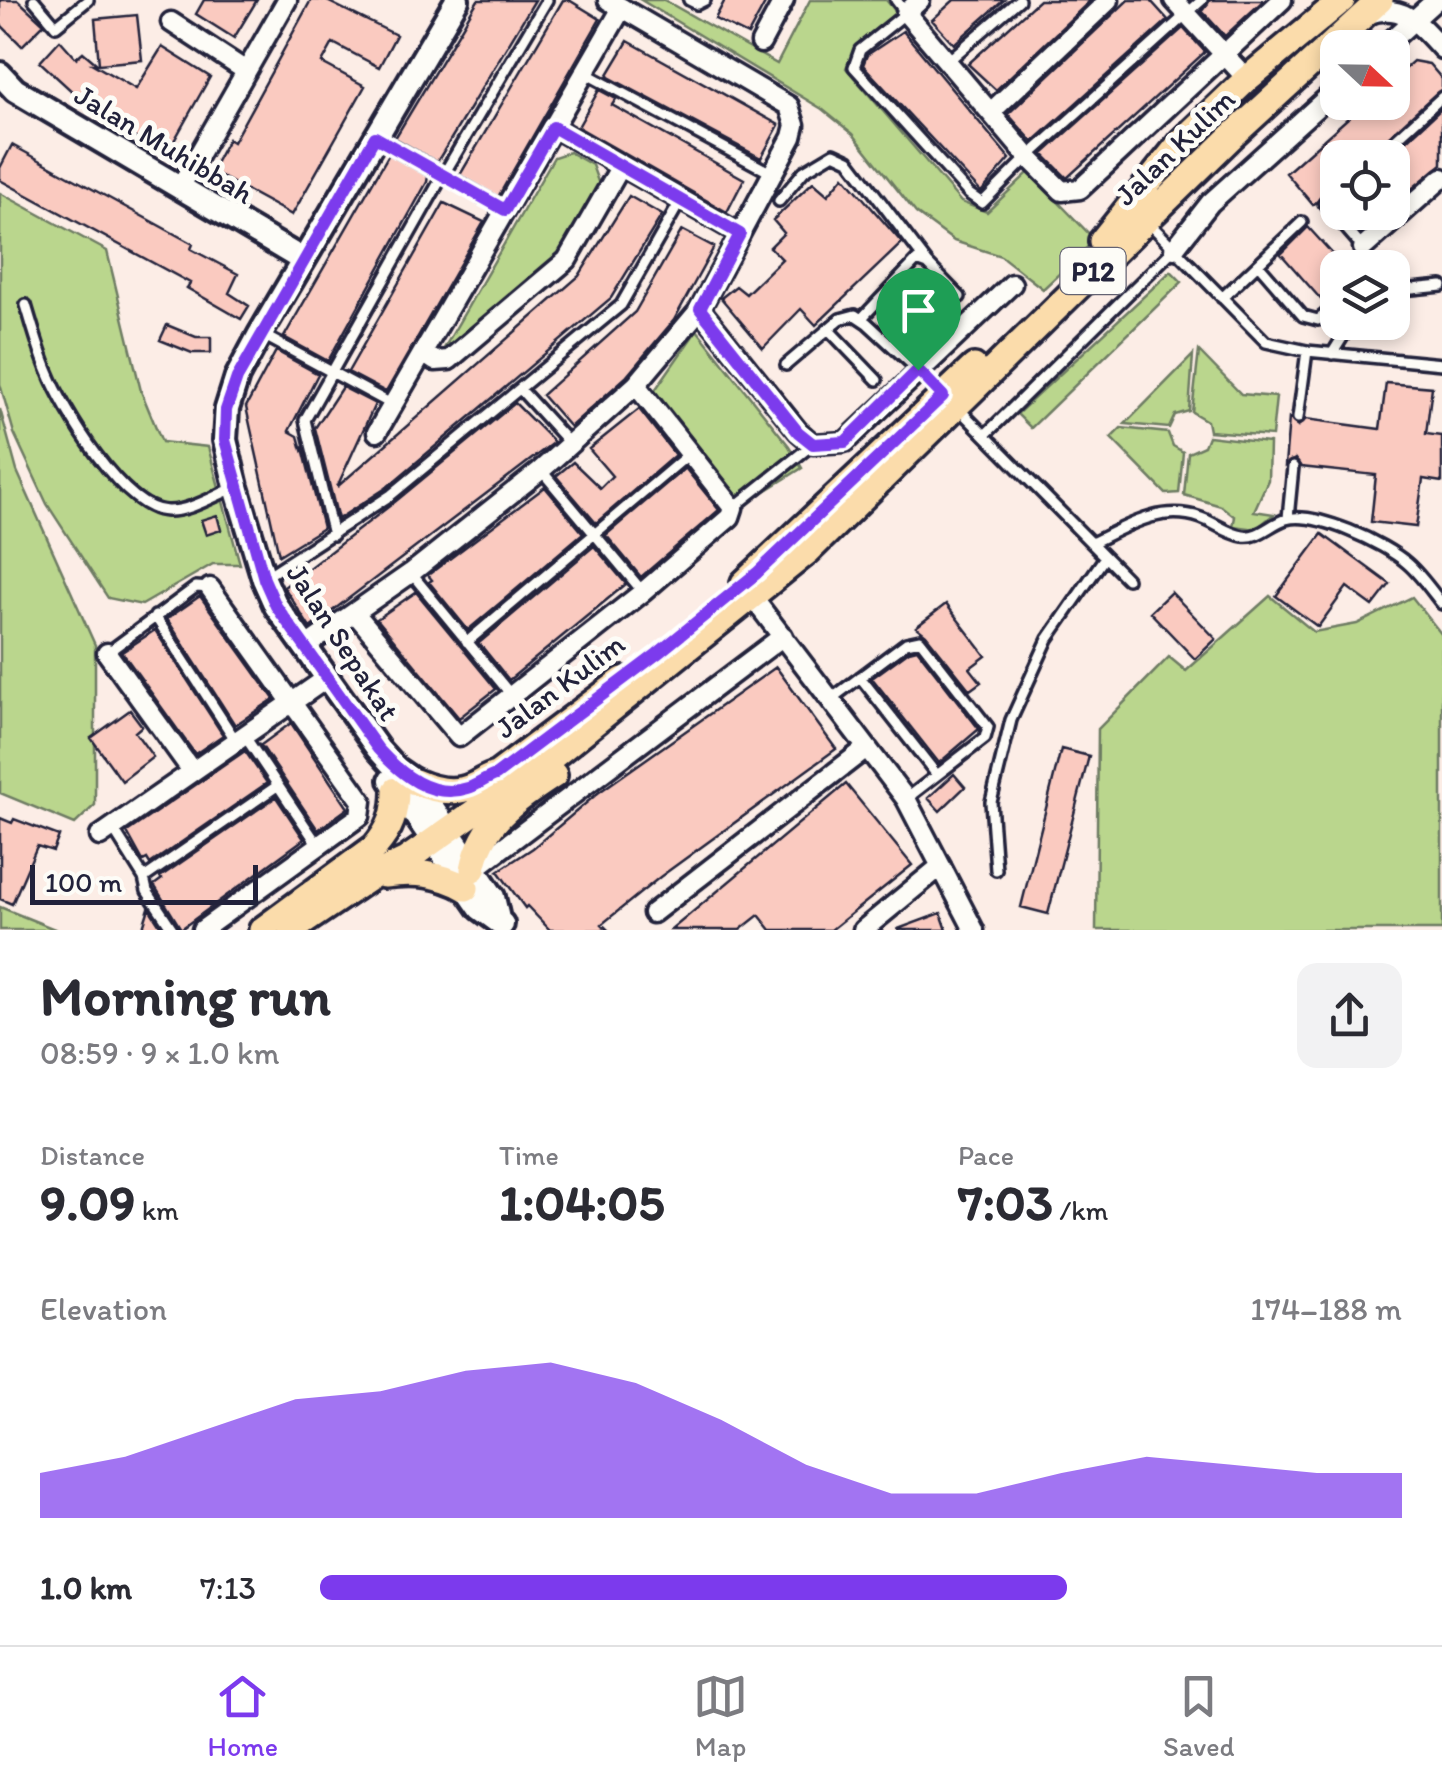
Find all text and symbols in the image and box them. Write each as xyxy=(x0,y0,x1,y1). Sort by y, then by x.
north arrow xyxy=(1320,30,1410,120)
map controls xyxy=(1320,30,1410,340)
street label: Jalan Muhibbah xyxy=(68,76,260,211)
street label: Jalan Kulim xyxy=(1107,80,1242,213)
button: locate xyxy=(1320,140,1410,230)
road number: P12 xyxy=(1060,248,1126,294)
button: layers xyxy=(1320,250,1410,340)
pin xyxy=(876,268,961,371)
icon: arrive xyxy=(891,283,946,338)
street label: Jalan Sepakat xyxy=(279,556,408,727)
street label: Jalan Kulim xyxy=(488,625,632,746)
scale bar xyxy=(30,860,258,904)
text: 100 m xyxy=(45,865,122,899)
text: Morning run xyxy=(40,963,331,1029)
button: share xyxy=(1297,963,1402,1068)
text: 08:59 · 9 × 1.0 km xyxy=(40,1034,279,1072)
text: Distance xyxy=(40,1138,145,1172)
text: Time xyxy=(499,1138,559,1172)
text: Pace xyxy=(958,1138,1014,1172)
text: 9.09 xyxy=(40,1172,135,1233)
text: 1:04:05 xyxy=(499,1172,665,1233)
text: 7:03 xyxy=(958,1172,1053,1233)
text: km xyxy=(135,1193,179,1227)
text: /km xyxy=(1053,1193,1108,1227)
text: Elevation xyxy=(40,1290,167,1328)
text: 174–188 m xyxy=(1250,1290,1402,1328)
text: 1.0 km xyxy=(40,1569,132,1607)
text: 7:13 xyxy=(200,1569,256,1607)
tab: Home xyxy=(208,1669,278,1763)
tab: Map xyxy=(693,1669,748,1763)
tab: Saved xyxy=(1163,1669,1235,1763)

